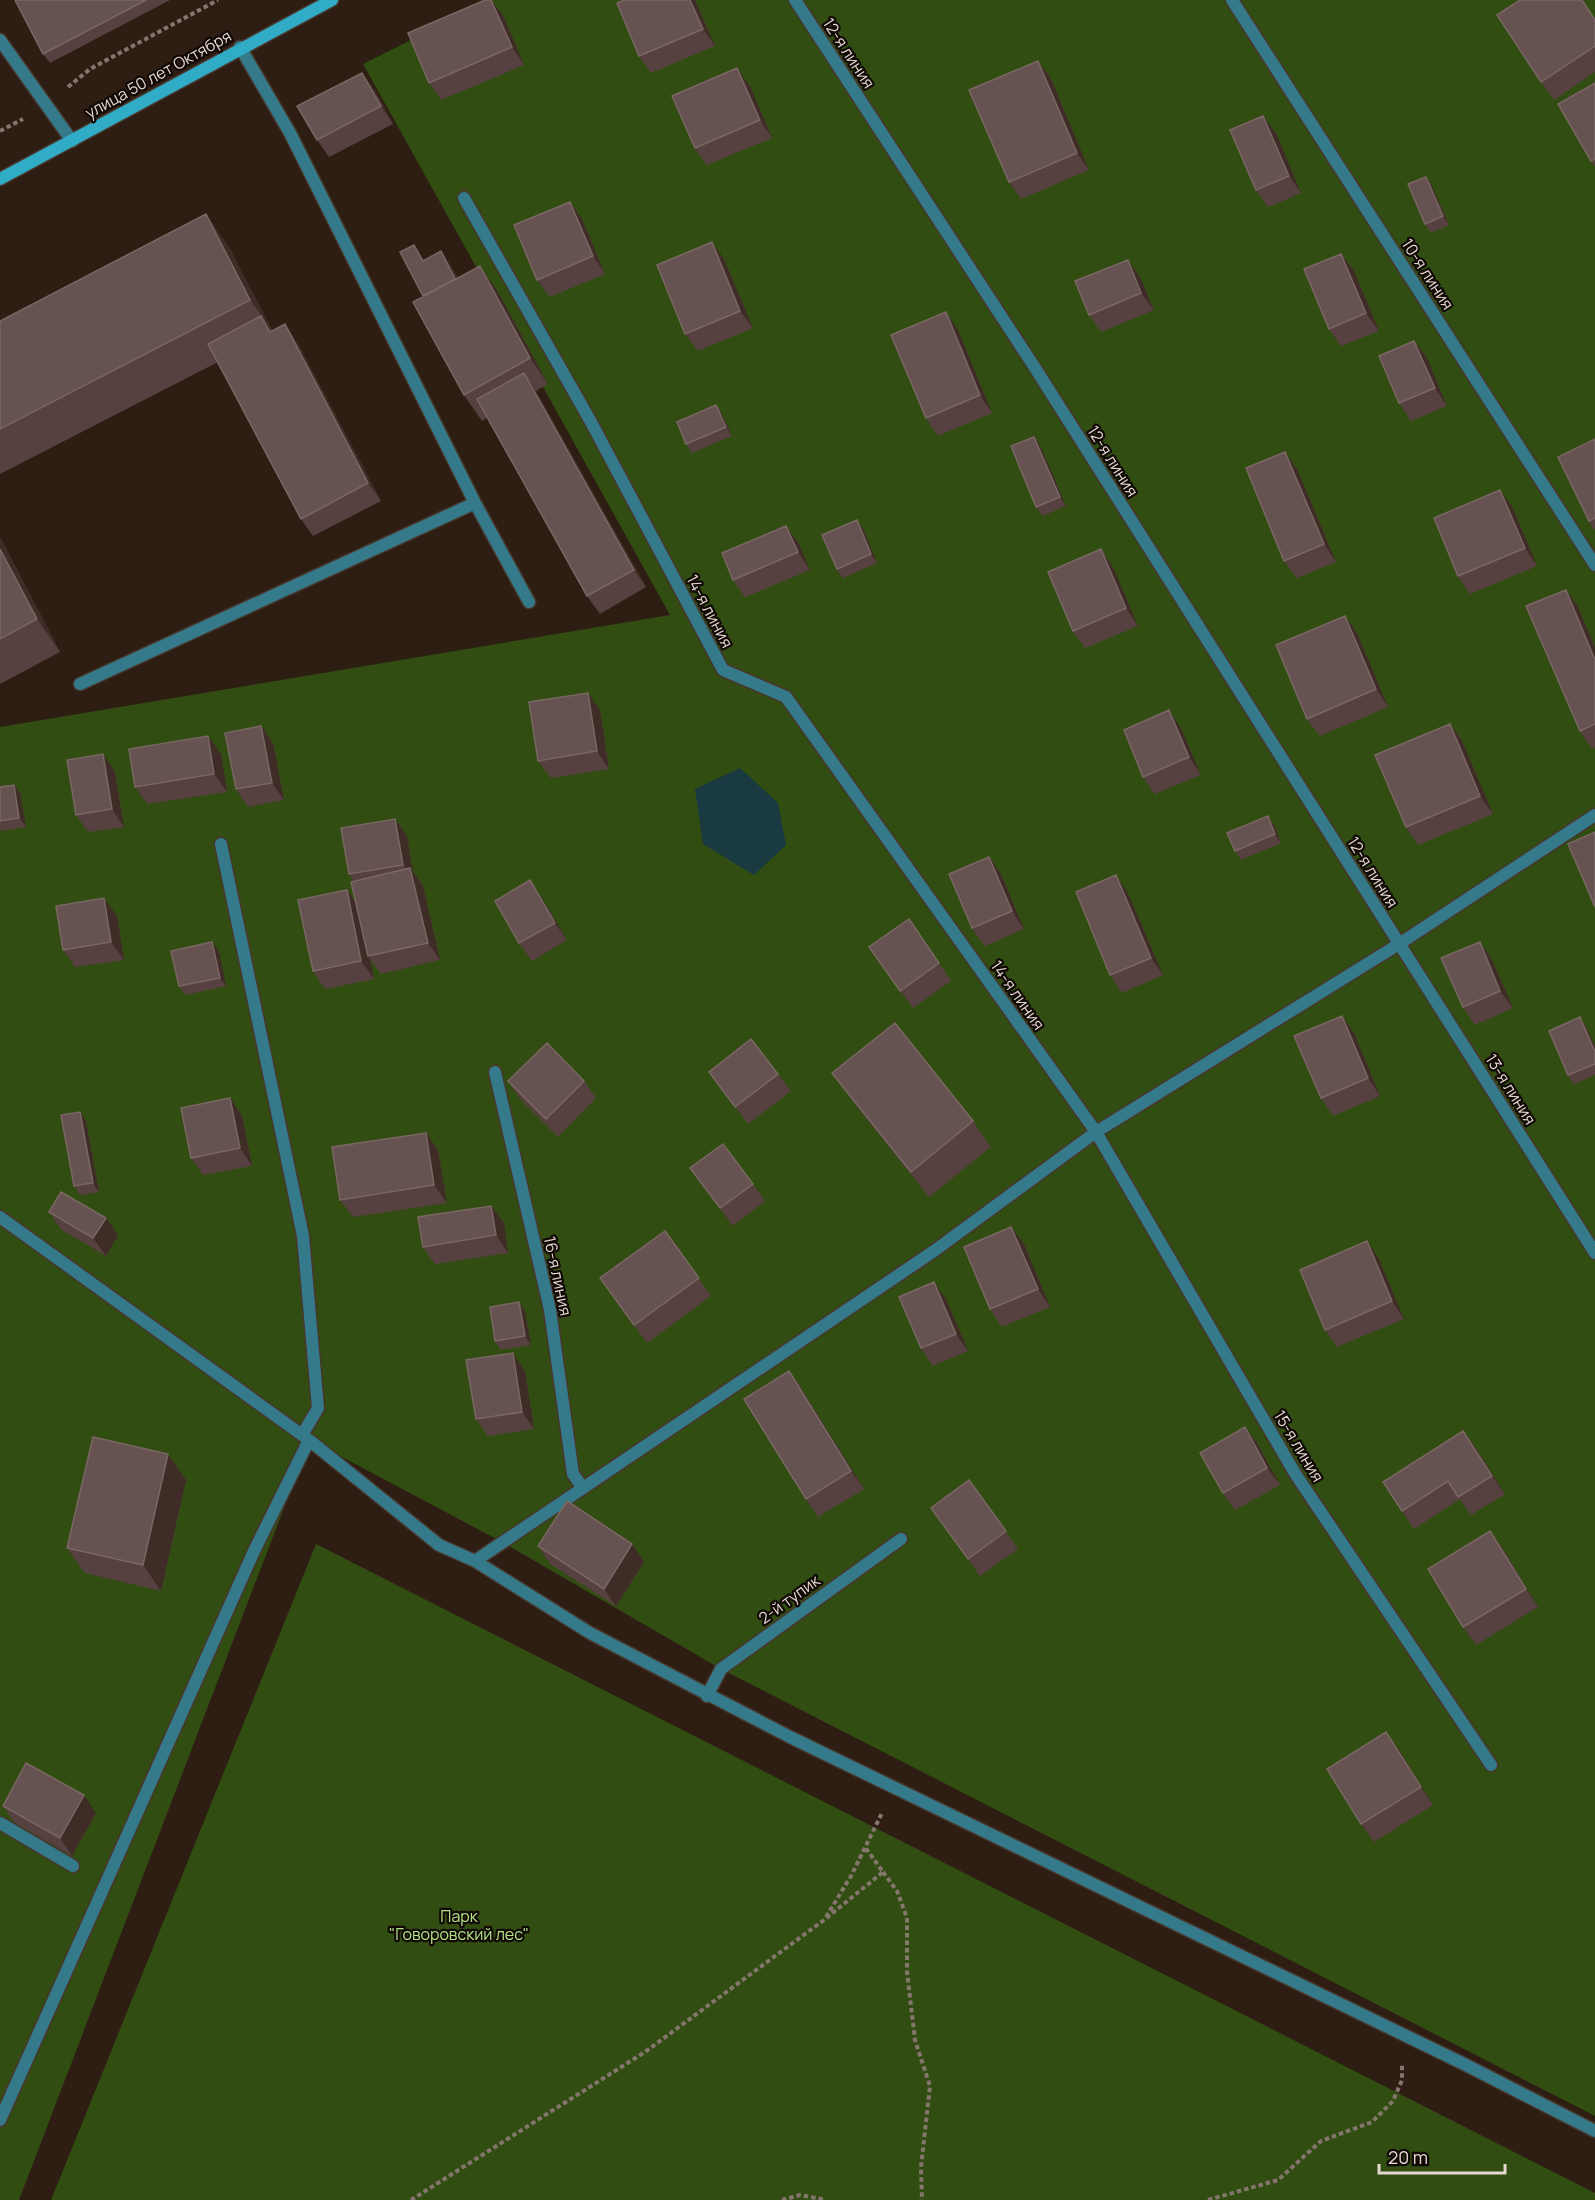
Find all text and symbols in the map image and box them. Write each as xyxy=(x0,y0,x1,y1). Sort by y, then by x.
street label: 12-я линия xyxy=(818,14,880,92)
street label: улица 50 лет Октября xyxy=(81,25,235,123)
street label: 10-я линия xyxy=(1397,234,1459,314)
street label: 12-я линия xyxy=(1083,421,1143,501)
street label: 14-я линия xyxy=(681,570,739,652)
street label: 12-я линия xyxy=(1343,832,1403,912)
street label: 14-я линия xyxy=(986,956,1050,1034)
street label: 13-я линия xyxy=(1481,1049,1541,1129)
street label: 16-я линия xyxy=(539,1234,577,1318)
street label: 15-я линия xyxy=(1269,1406,1329,1486)
street label: 2-й тупик xyxy=(754,1569,825,1629)
park label: Парк "Говоровский лес" xyxy=(389,1905,529,1945)
scale bar xyxy=(1379,2137,1505,2175)
text: 20 m xyxy=(1388,2145,1428,2169)

